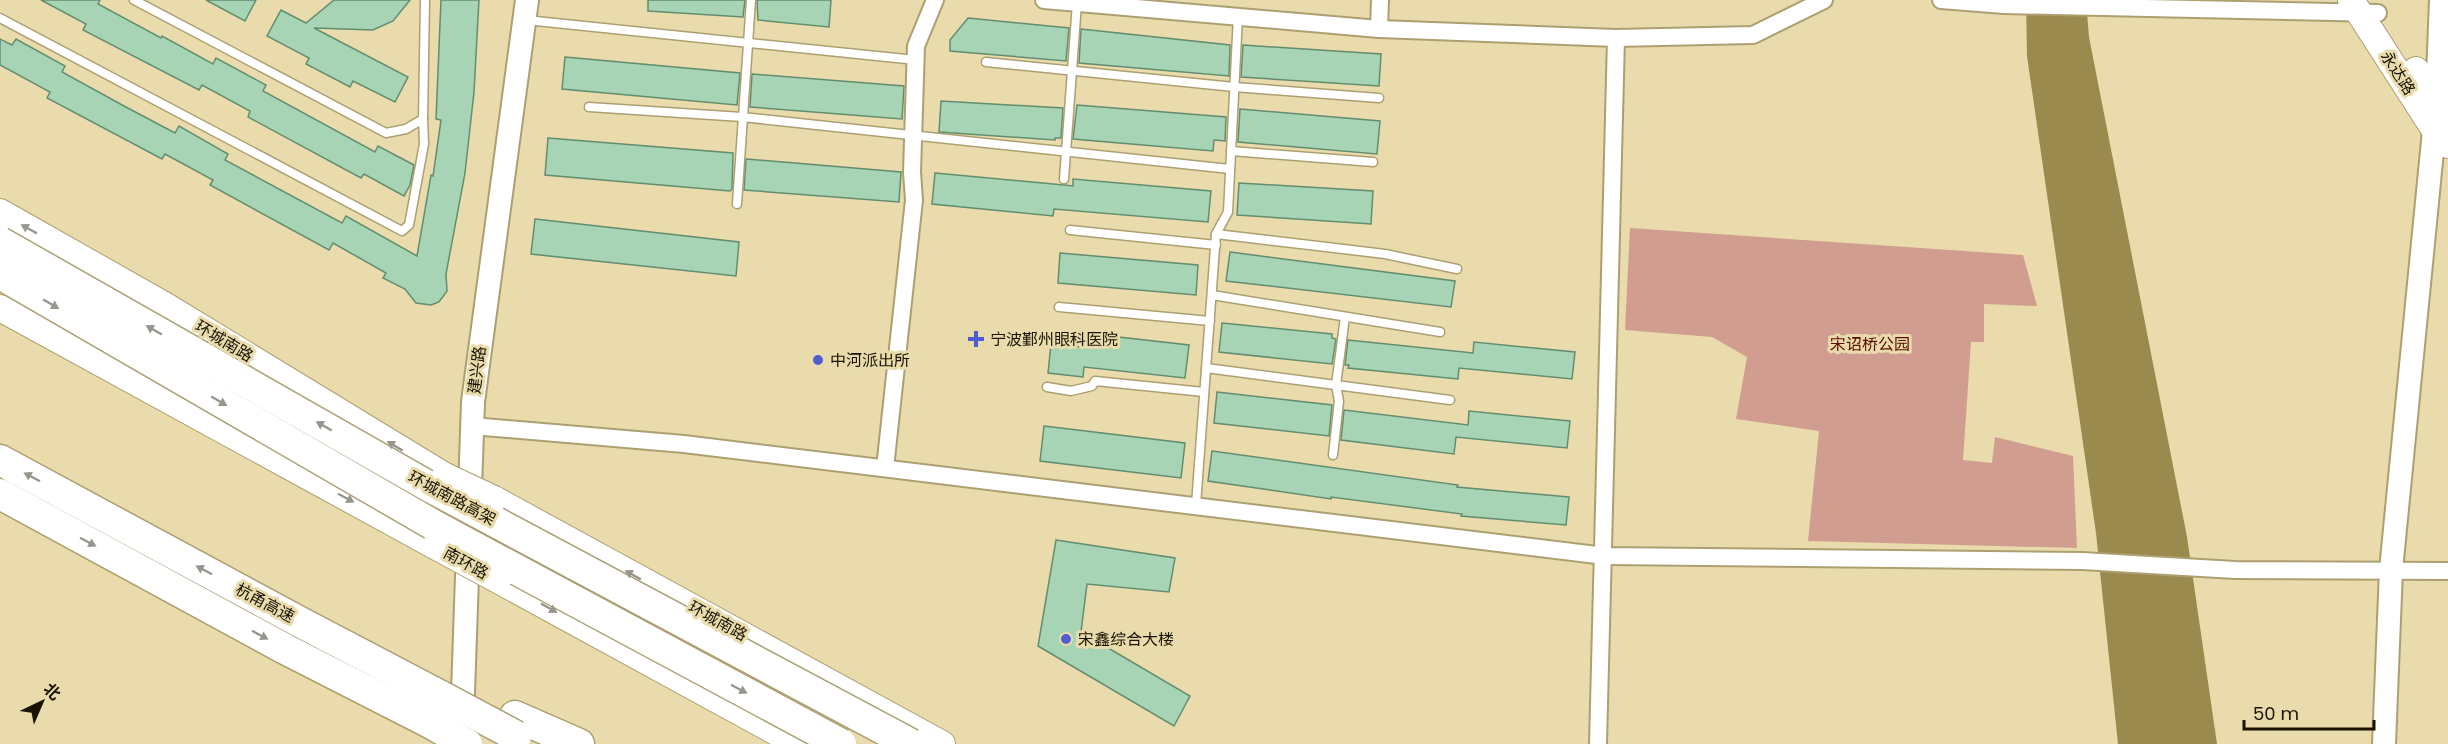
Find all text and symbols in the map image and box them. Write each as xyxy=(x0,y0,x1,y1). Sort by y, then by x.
street label: 永达路 xyxy=(2375,47,2421,99)
one-way arrow xyxy=(21,223,37,234)
one-way arrow xyxy=(43,298,59,309)
street label: 环城南路 xyxy=(191,315,257,367)
one-way arrow xyxy=(146,324,162,335)
place label: 宁波鄞州眼科医院 xyxy=(990,328,1118,351)
marker: 宁波鄞州眼科医院 xyxy=(967,330,985,348)
park label: 宋诏桥公园 xyxy=(1830,333,1910,356)
street label: 建兴路 xyxy=(463,345,491,395)
place label: 中河派出所 xyxy=(830,349,910,372)
marker: 中河派出所 xyxy=(811,353,825,367)
one-way arrow xyxy=(211,396,227,407)
one-way arrow xyxy=(315,421,332,431)
one-way arrow xyxy=(387,440,403,451)
street label: 环城南路高架 xyxy=(404,465,500,531)
one-way arrow xyxy=(24,472,41,482)
one-way arrow xyxy=(338,493,355,503)
one-way arrow xyxy=(80,537,97,547)
street label: 南环路 xyxy=(439,541,493,585)
one-way arrow xyxy=(195,565,212,575)
one-way arrow xyxy=(624,570,641,580)
street label: 杭甬高速 xyxy=(231,578,299,628)
street label: 环城南路 xyxy=(684,595,752,647)
one-way arrow xyxy=(541,603,558,613)
place label: 宋鑫综合大楼 xyxy=(1078,628,1174,651)
one-way arrow xyxy=(251,630,268,640)
marker: 宋鑫综合大楼 xyxy=(1059,632,1073,646)
north arrow xyxy=(12,672,72,732)
text: 北 xyxy=(38,678,66,705)
one-way arrow xyxy=(731,684,748,694)
scale bar xyxy=(2244,693,2374,731)
text: 50 m xyxy=(2253,701,2299,726)

